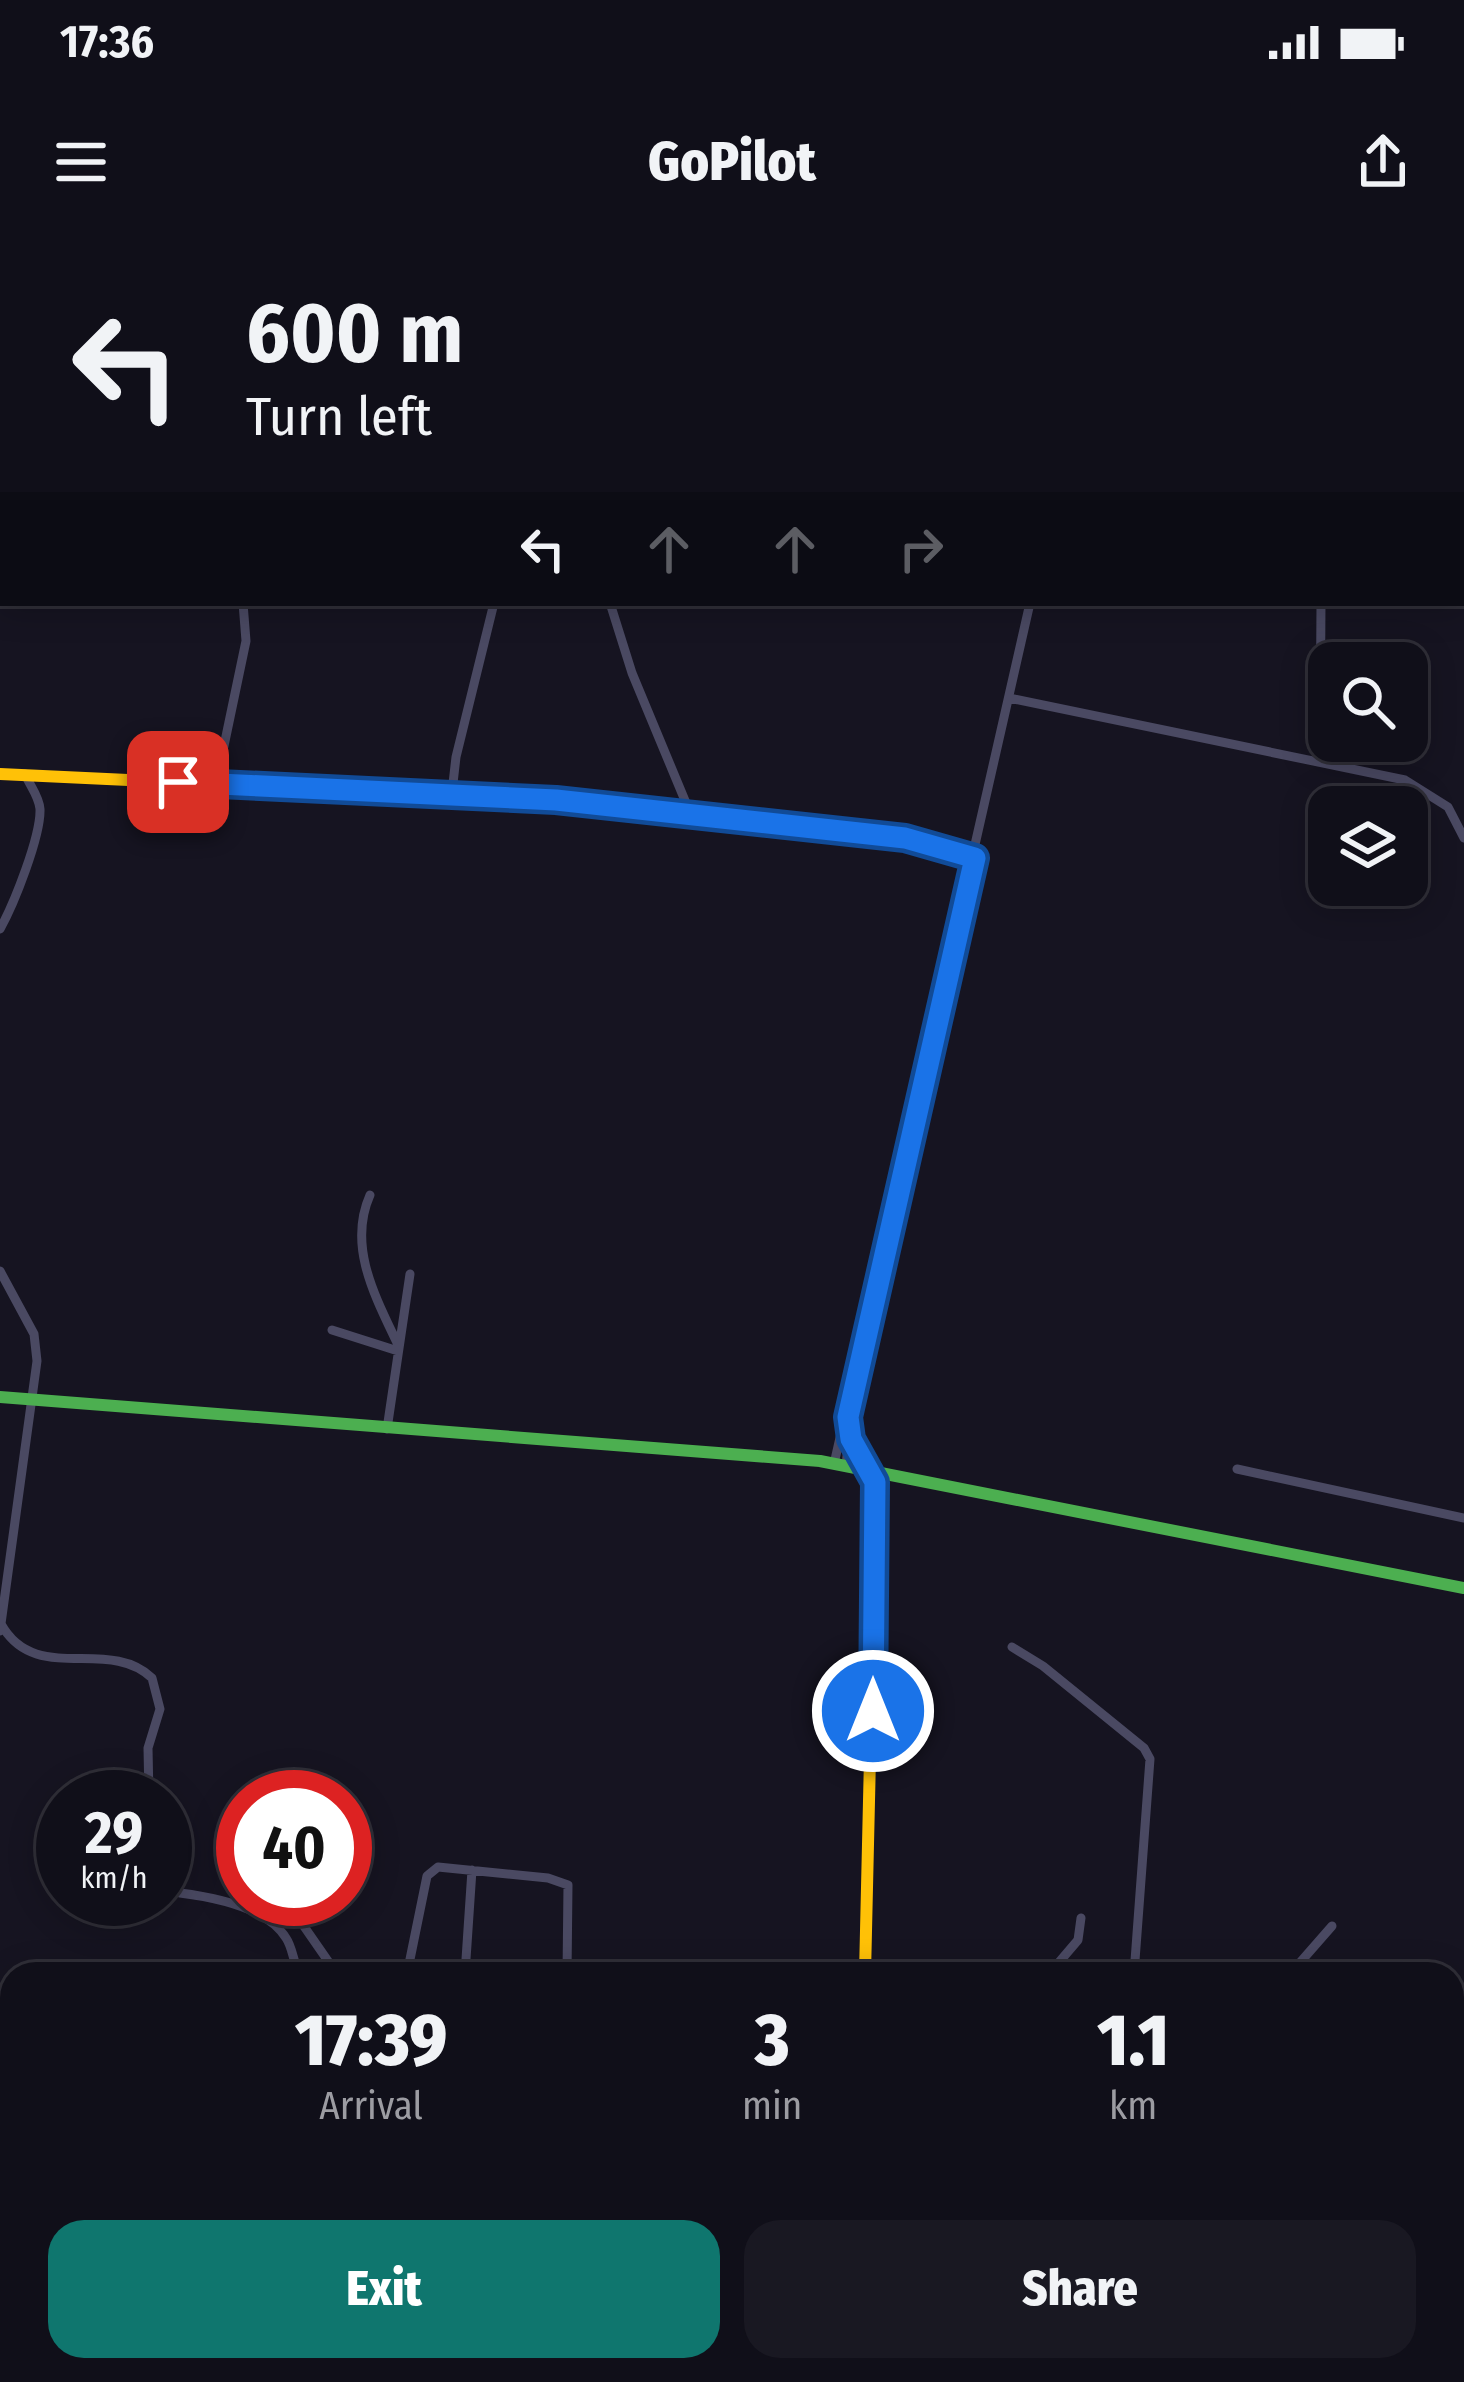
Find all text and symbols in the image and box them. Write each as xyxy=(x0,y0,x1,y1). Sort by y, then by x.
text: 17:36 xyxy=(60,15,154,69)
icon: menu xyxy=(48,129,114,195)
icon: share xyxy=(1350,129,1416,195)
text: GoPilot xyxy=(648,130,816,194)
text: 600 m xyxy=(246,283,463,384)
icon: left xyxy=(48,288,204,444)
text: Turn left xyxy=(246,385,432,449)
icon: left xyxy=(510,516,576,582)
icon: ahead xyxy=(636,516,702,582)
icon: ahead xyxy=(762,516,828,582)
icon: right xyxy=(888,516,954,582)
map controls xyxy=(1308,642,1428,906)
button: search xyxy=(1308,642,1428,762)
pin xyxy=(127,731,229,833)
icon: arrive xyxy=(145,749,211,815)
button: layers xyxy=(1308,786,1428,906)
position arrow xyxy=(810,1648,936,1774)
speed limit sign: 40 xyxy=(216,1770,372,1926)
text: 29 xyxy=(85,1797,143,1869)
text: km/h xyxy=(81,1860,147,1896)
text: 17:39 xyxy=(295,1998,447,2084)
text: 3 xyxy=(755,1998,790,2084)
text: 1.1 xyxy=(1097,1998,1169,2084)
text: Arrival xyxy=(319,2083,423,2129)
text: min xyxy=(742,2083,802,2129)
text: km xyxy=(1109,2083,1157,2129)
button: Exit xyxy=(48,2220,720,2358)
button: Share xyxy=(744,2220,1416,2358)

